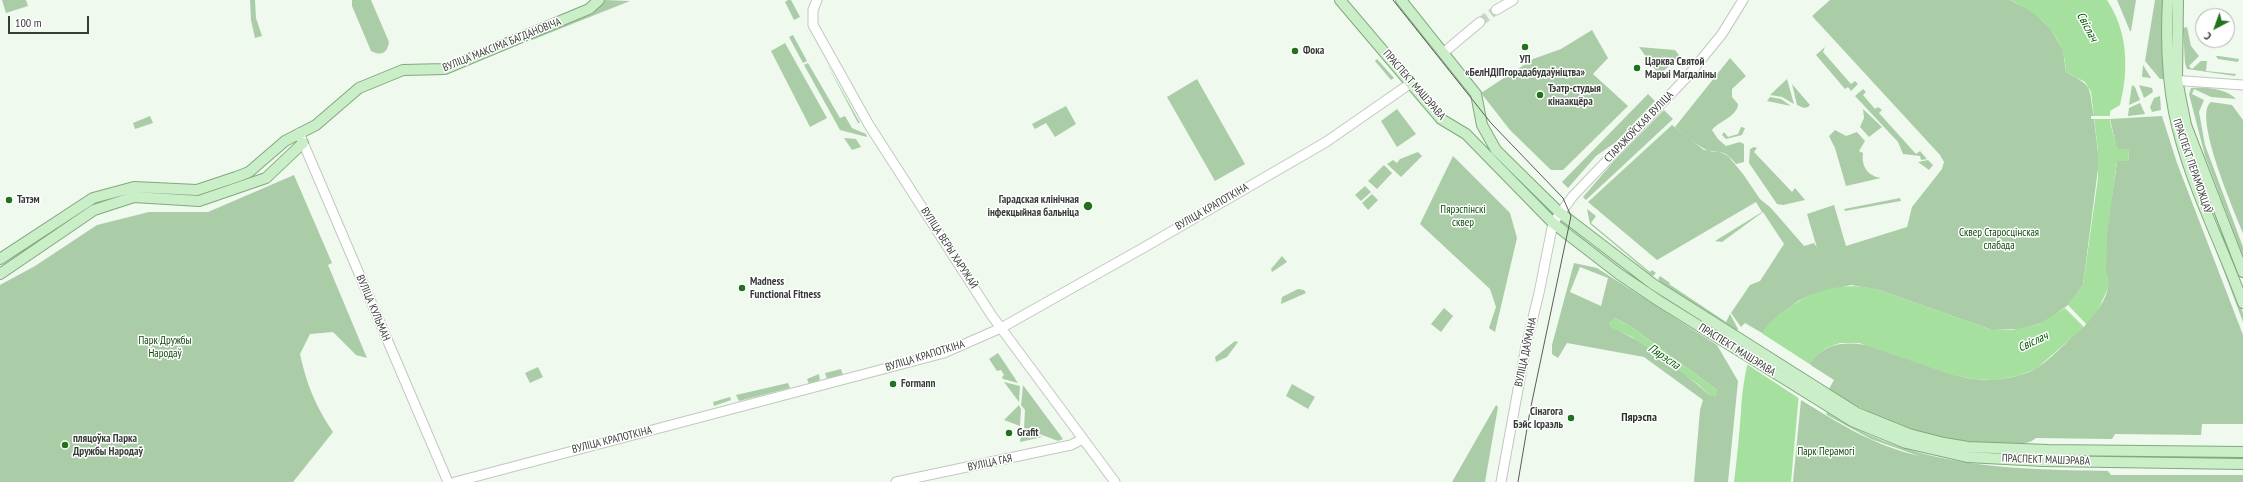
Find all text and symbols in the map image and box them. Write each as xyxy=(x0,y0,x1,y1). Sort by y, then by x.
scale bar xyxy=(10,8,91,34)
north arrow xyxy=(2195,8,2235,48)
water label: Свіслач xyxy=(2073,10,2101,44)
text: 100 m xyxy=(15,15,42,30)
street label: ВУЛІЦА МАКСІМА БАГДАНОВІЧА xyxy=(441,15,563,75)
text: С xyxy=(2201,29,2214,43)
marker: УП «БелНДІПгорадабудаўніцтва» xyxy=(1520,42,1530,52)
place label: Фока xyxy=(1303,44,1324,58)
marker: Фока xyxy=(1290,46,1300,56)
street label: ПРАСПЕКТ МАШЭРАВА xyxy=(1380,47,1448,123)
place label: УП «БелНДІПгорадабудаўніцтва» xyxy=(1465,53,1585,79)
place label: Царква Святой Марыі Магдаліны xyxy=(1645,55,1716,81)
marker: Царква Святой Марыі Магдаліны xyxy=(1632,63,1642,73)
place label: Тэатр-студыя кінаакцёра xyxy=(1548,82,1601,108)
street label: СТАРАЖОЎСКАЯ ВУЛІЦА xyxy=(1602,89,1676,165)
marker: Тэатр-студыя кінаакцёра xyxy=(1535,90,1545,100)
street label: ПРАСПЕКТ ПЕРАМОЖЦАЎ xyxy=(2170,117,2214,215)
street label: ВУЛІЦА КРАПОТКІНА xyxy=(1173,181,1251,233)
place label: Татэм xyxy=(17,193,40,207)
place label: Гарадская клінічная інфекцыйная бальніца xyxy=(987,193,1079,219)
marker: Татэм xyxy=(4,195,14,205)
marker: Гарадская клінічная інфекцыйная бальніца xyxy=(1082,200,1094,212)
park label: Пярэспінскі сквер xyxy=(1440,203,1486,229)
street label: ВУЛІЦА ВЕРЫ ХАРУЖАЙ xyxy=(918,205,980,291)
park label: Сквер Старосцінская слабада xyxy=(1959,226,2039,252)
street label: ВУЛІЦА КУЛЬМАН xyxy=(353,273,393,343)
place label: Madness Functional Fitness xyxy=(750,275,821,301)
marker: Madness Functional Fitness xyxy=(737,283,747,293)
street label: ВУЛІЦА ДАЎМАНА xyxy=(1512,316,1540,388)
street label: ПРАСПЕКТ МАШЭРАВА xyxy=(1696,321,1778,379)
water label: Свіслач xyxy=(2016,329,2050,355)
park label: Парк Дружбы Народаў xyxy=(139,334,191,360)
street label: ВУЛІЦА КРАПОТКІНА xyxy=(884,338,966,374)
water label: Пярэспа xyxy=(1646,341,1682,373)
place label: Formann xyxy=(901,377,935,391)
marker: Formann xyxy=(888,379,898,389)
place label: Сінагога Бэйс Ісраэль xyxy=(1513,405,1563,431)
district label: Пярэспа xyxy=(1621,411,1657,425)
marker: Сінагога Бэйс Ісраэль xyxy=(1566,413,1576,423)
street label: ВУЛІЦА КРАПОТКІНА xyxy=(571,424,653,456)
place label: Grafit xyxy=(1017,426,1039,440)
marker: Grafit xyxy=(1004,428,1014,438)
place label: пляцоўка Парка Дружбы Народаў xyxy=(73,432,143,458)
marker: пляцоўка Парка Дружбы Народаў xyxy=(60,440,70,450)
park label: Парк Перамогі xyxy=(1797,445,1855,459)
street label: ВУЛІЦА ГАЯ xyxy=(966,452,1014,474)
street label: ПРАСПЕКТ МАШЭРАВА xyxy=(2002,452,2090,468)

